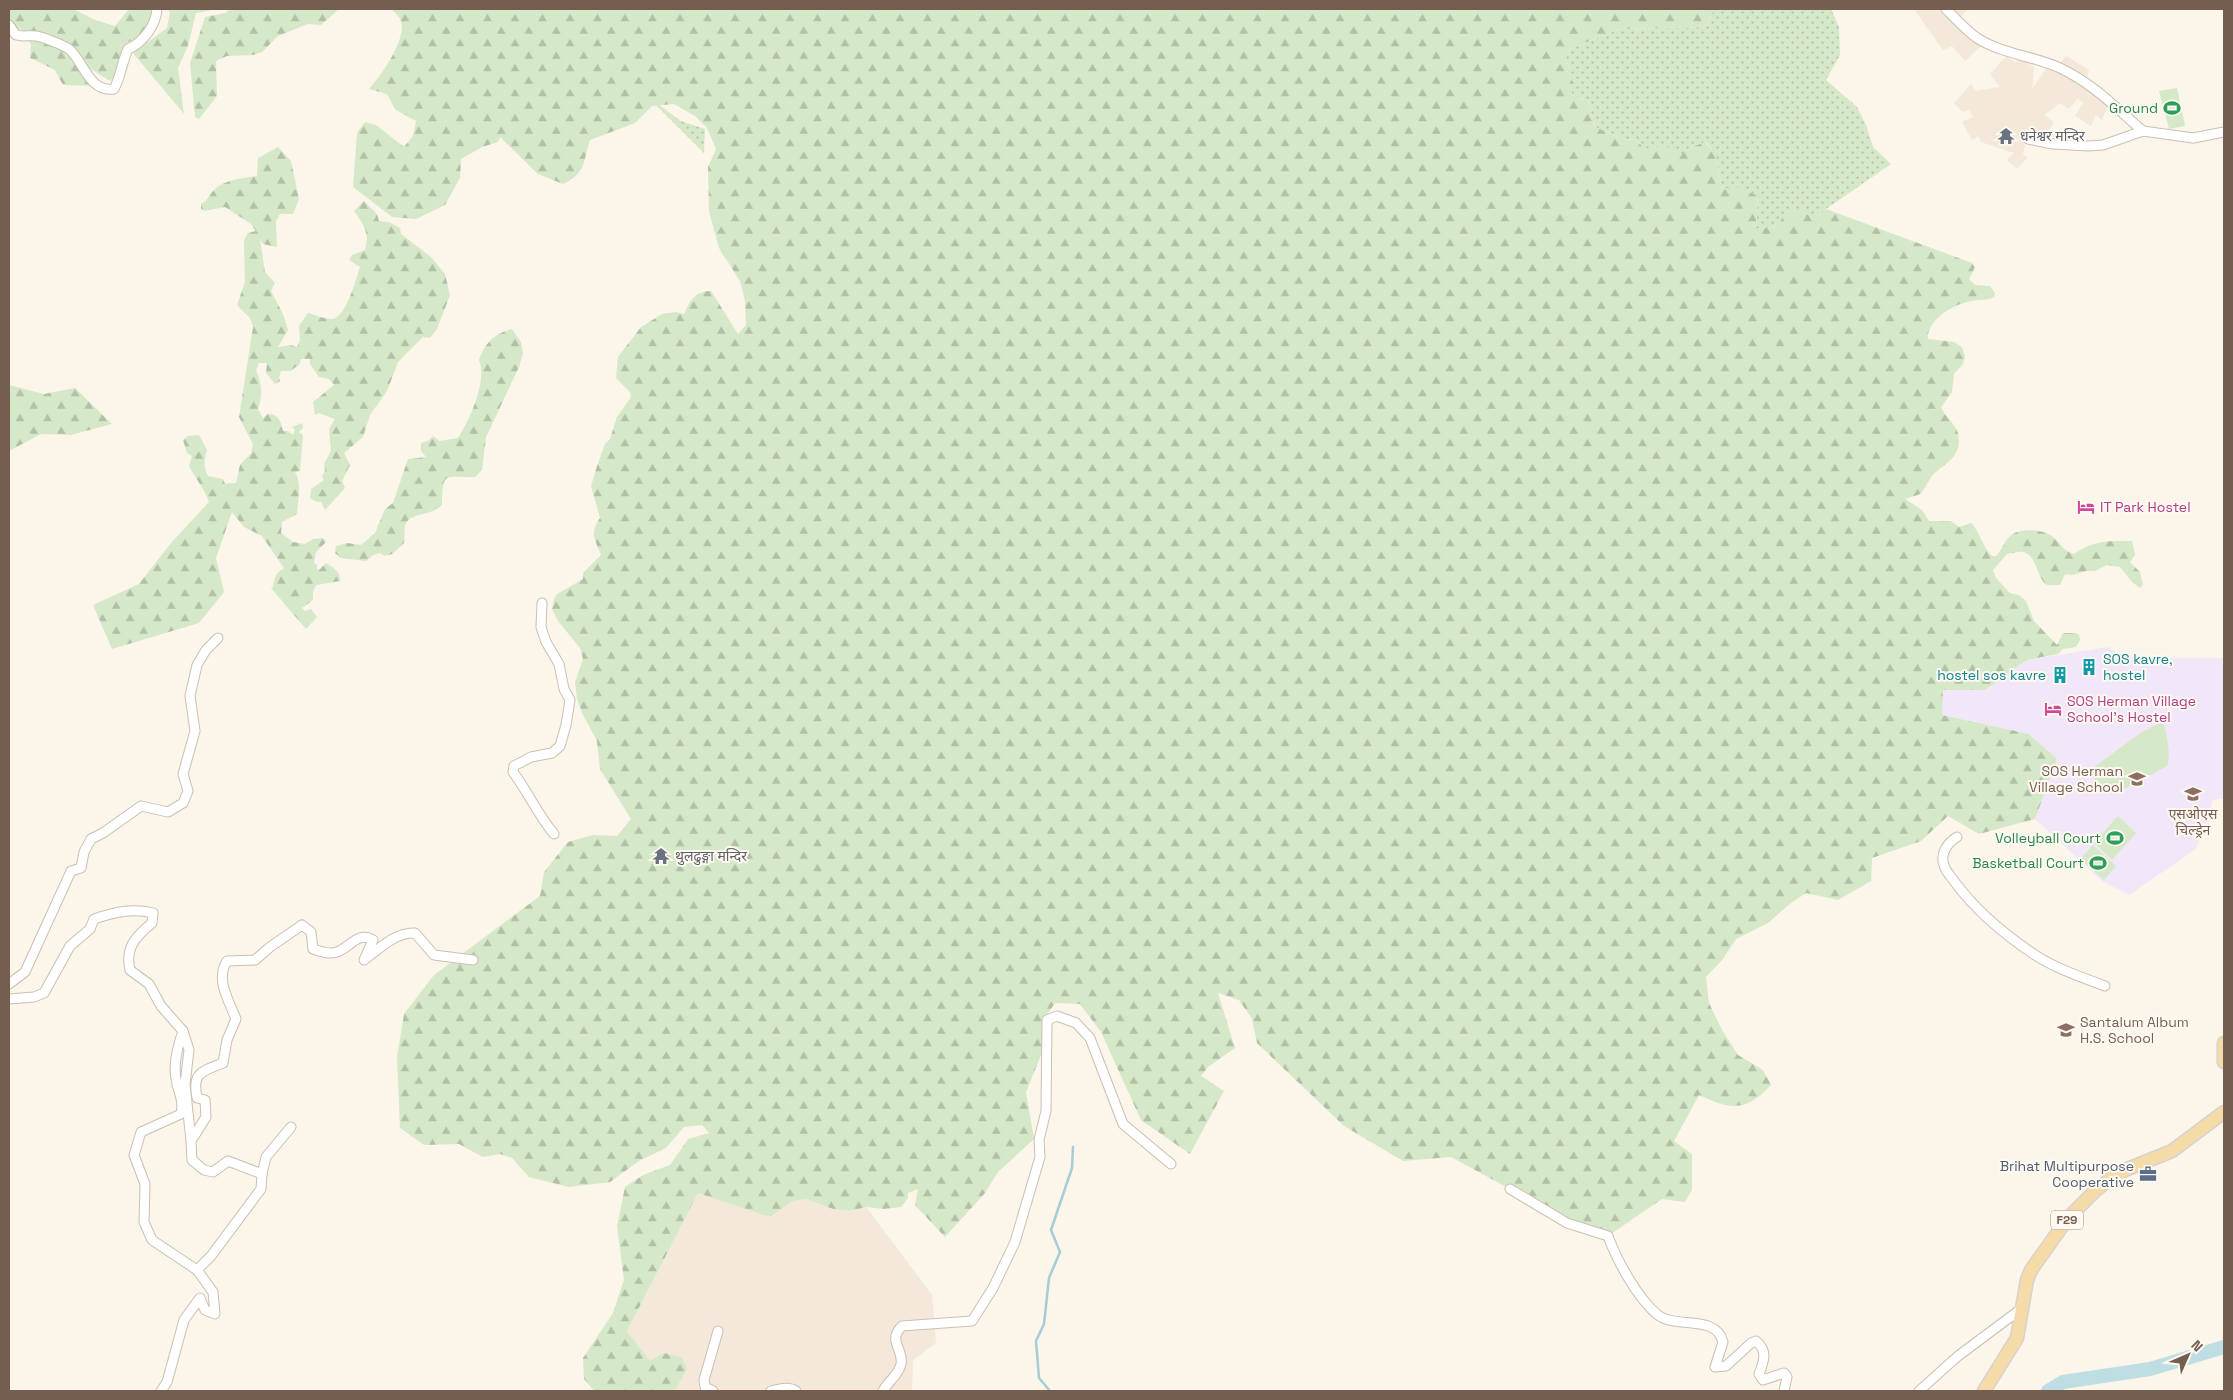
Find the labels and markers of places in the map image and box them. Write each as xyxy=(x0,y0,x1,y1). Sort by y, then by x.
sports icon: Ground xyxy=(2162,98,2182,118)
place label: Ground xyxy=(2109,99,2158,117)
temple icon: धनेश्वर मन्दिर xyxy=(1996,126,2016,146)
place label: धनेश्वर मन्दिर xyxy=(2020,127,2085,145)
hotel icon: IT Park Hostel xyxy=(2076,497,2096,517)
place label: IT Park Hostel xyxy=(2100,498,2191,516)
place label: SOS kavre, hostel xyxy=(2103,650,2172,684)
building icon: SOS kavre, hostel xyxy=(2079,657,2099,677)
building icon: hostel sos kavre xyxy=(2050,665,2070,685)
place label: hostel sos kavre xyxy=(1937,666,2046,684)
place label: SOS Herman Village School's Hostel xyxy=(2067,692,2196,726)
hotel icon: SOS Herman Village School's Hostel xyxy=(2043,699,2063,719)
place label: SOS Herman Village School xyxy=(2029,762,2123,796)
school or university icon: SOS Herman Village School xyxy=(2127,769,2147,789)
school or university icon: एसओएस चिल्ड्रेन xyxy=(2183,784,2203,804)
place label: एसओएस चिल्ड्रेन xyxy=(2169,805,2218,839)
sports icon: Volleyball Court xyxy=(2105,828,2125,848)
place label: Volleyball Court xyxy=(1995,829,2101,847)
temple icon: थुलढुङ्गा मन्दिर xyxy=(651,846,671,866)
place label: थुलढुङ्गा मन्दिर xyxy=(675,847,747,866)
sports icon: Basketball Court xyxy=(2088,853,2108,873)
place label: Basketball Court xyxy=(1972,854,2084,872)
place label: Santalum Album H.S. School xyxy=(2080,1013,2189,1047)
school or university icon: Santalum Album H.S. School xyxy=(2056,1020,2076,1040)
place label: Brihat Multipurpose Cooperative xyxy=(2000,1157,2134,1191)
office icon: Brihat Multipurpose Cooperative xyxy=(2138,1164,2158,1184)

